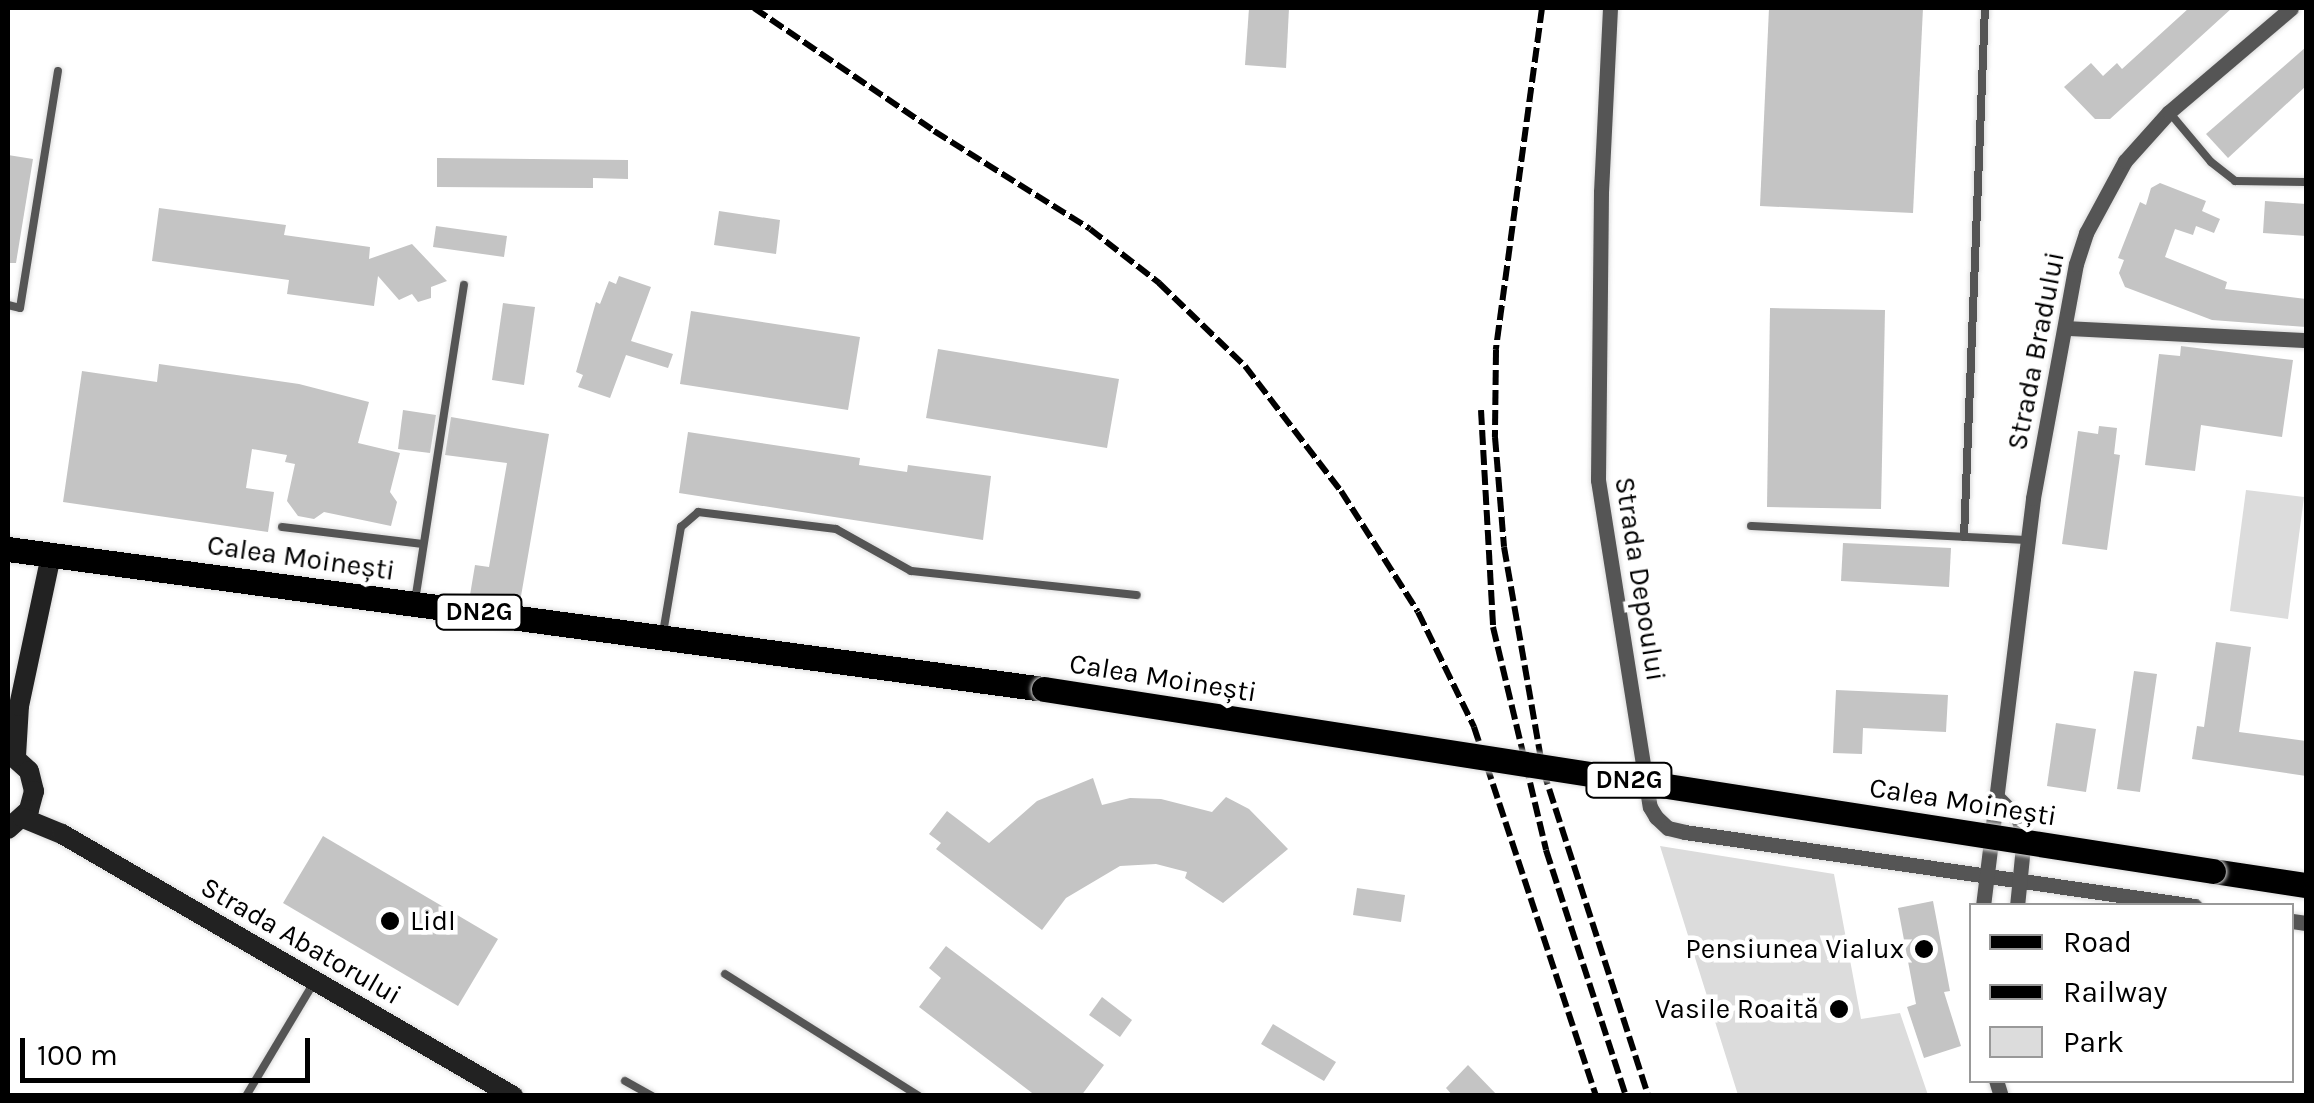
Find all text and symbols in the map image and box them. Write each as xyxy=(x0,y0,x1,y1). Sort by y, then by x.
street label: Strada Bradului xyxy=(2000,249,2072,453)
street label: Strada Depoului xyxy=(1607,475,1673,683)
street label: Calea Moinești xyxy=(205,528,397,588)
road number: DN2G xyxy=(434,592,524,632)
street label: Calea Moinești xyxy=(1067,647,1259,709)
road number: DN2G xyxy=(1584,760,1674,800)
street label: Calea Moinești xyxy=(1867,771,2059,833)
street label: Strada Abatorului xyxy=(195,870,407,1012)
legend xyxy=(1969,903,2294,1083)
place label: Lidl xyxy=(410,904,456,938)
marker: Lidl xyxy=(379,910,401,932)
text: Road xyxy=(2063,924,2132,960)
place label: Pensiunea Vialux xyxy=(1685,932,1904,966)
marker: Pensiunea Vialux xyxy=(1913,938,1935,960)
text: Railway xyxy=(2063,974,2167,1010)
place label: Vasile Roaită xyxy=(1655,992,1819,1026)
marker: Vasile Roaită xyxy=(1828,998,1850,1020)
scale bar xyxy=(25,1018,315,1080)
text: Park xyxy=(2063,1024,2124,1060)
text: 100 m xyxy=(37,1037,118,1073)

